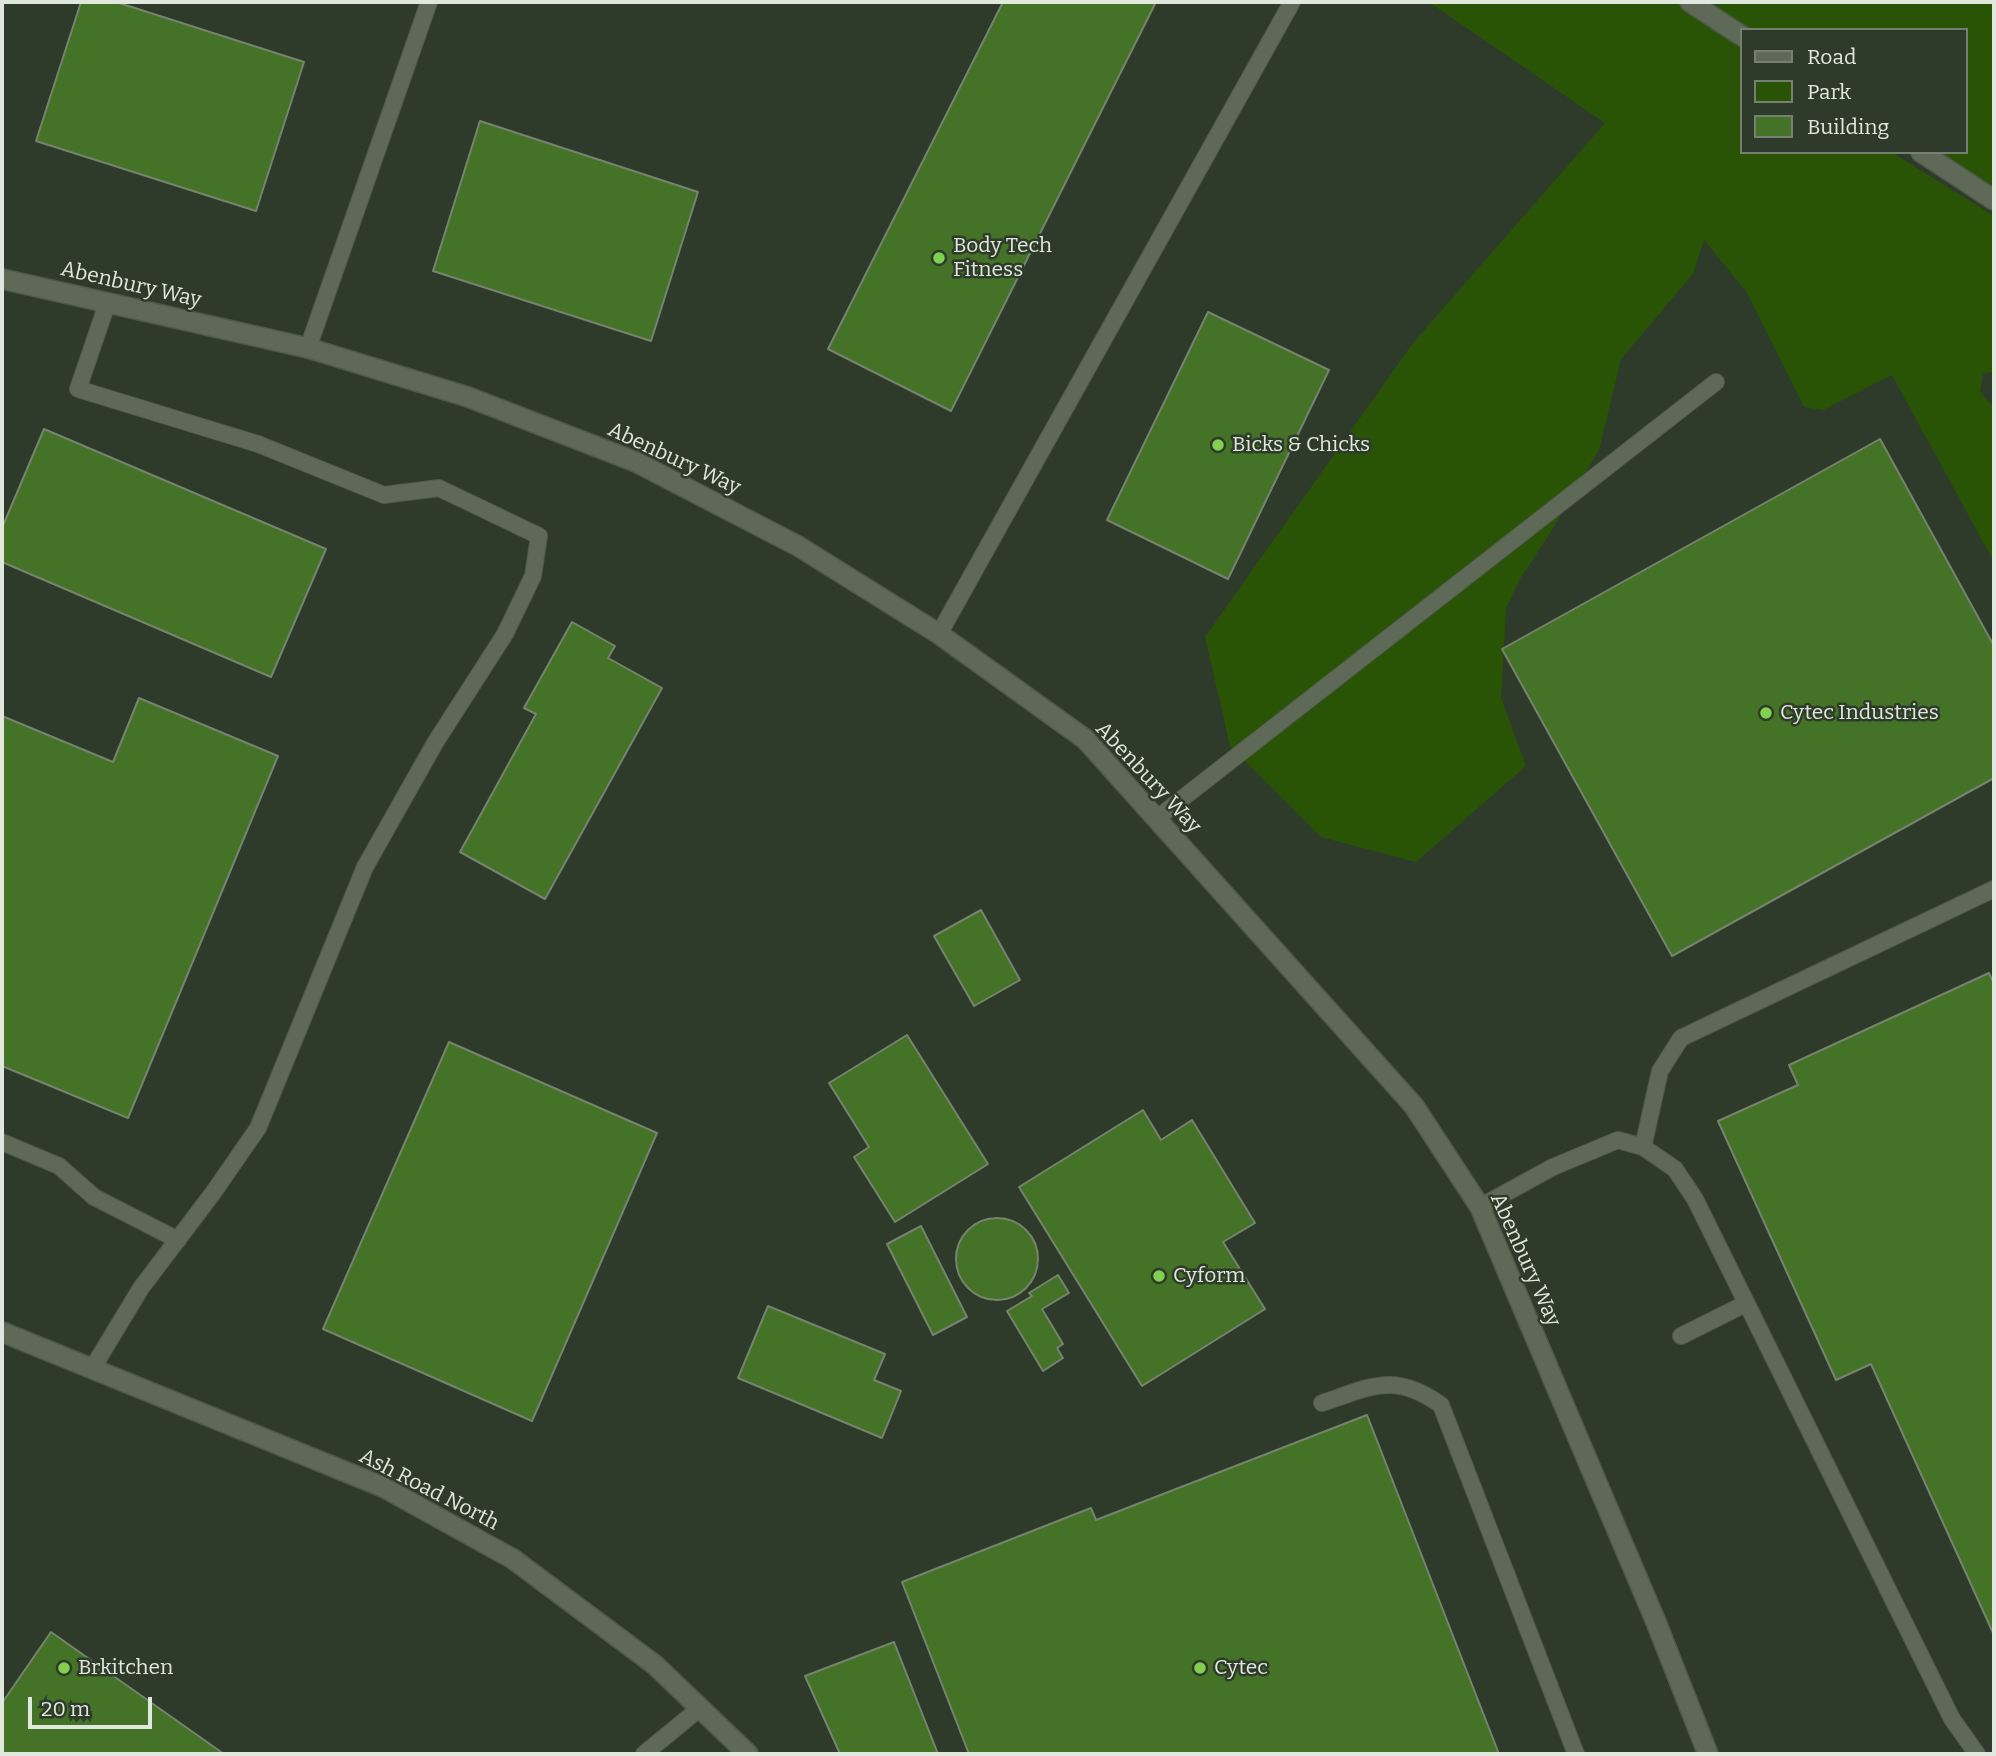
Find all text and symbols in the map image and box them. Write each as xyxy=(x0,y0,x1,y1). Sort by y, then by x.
legend xyxy=(1741,28,1968,154)
text: Road xyxy=(1807,44,1856,70)
text: Park xyxy=(1807,79,1851,105)
text: Building xyxy=(1807,114,1889,140)
place label: Body Tech Fitness xyxy=(953,233,1052,283)
marker: Body Tech Fitness xyxy=(931,250,947,266)
street label: Abenbury Way xyxy=(58,257,204,313)
street label: Abenbury Way xyxy=(604,417,744,501)
place label: Bicks & Chicks xyxy=(1232,432,1370,458)
marker: Bicks & Chicks xyxy=(1210,437,1226,453)
place label: Cytec Industries xyxy=(1780,700,1939,726)
marker: Cytec Industries xyxy=(1758,705,1774,721)
street label: Abenbury Way xyxy=(1090,717,1206,839)
street label: Abenbury Way xyxy=(1484,1189,1566,1331)
place label: Cyform xyxy=(1173,1263,1245,1289)
marker: Cyform xyxy=(1151,1268,1167,1284)
street label: Ash Road North xyxy=(355,1444,503,1536)
place label: Brkitchen xyxy=(78,1655,173,1681)
place label: Cytec xyxy=(1214,1655,1268,1681)
marker: Brkitchen xyxy=(56,1660,72,1676)
marker: Cytec xyxy=(1192,1660,1208,1676)
scale bar xyxy=(32,1682,156,1726)
text: 20 m xyxy=(41,1696,90,1722)

